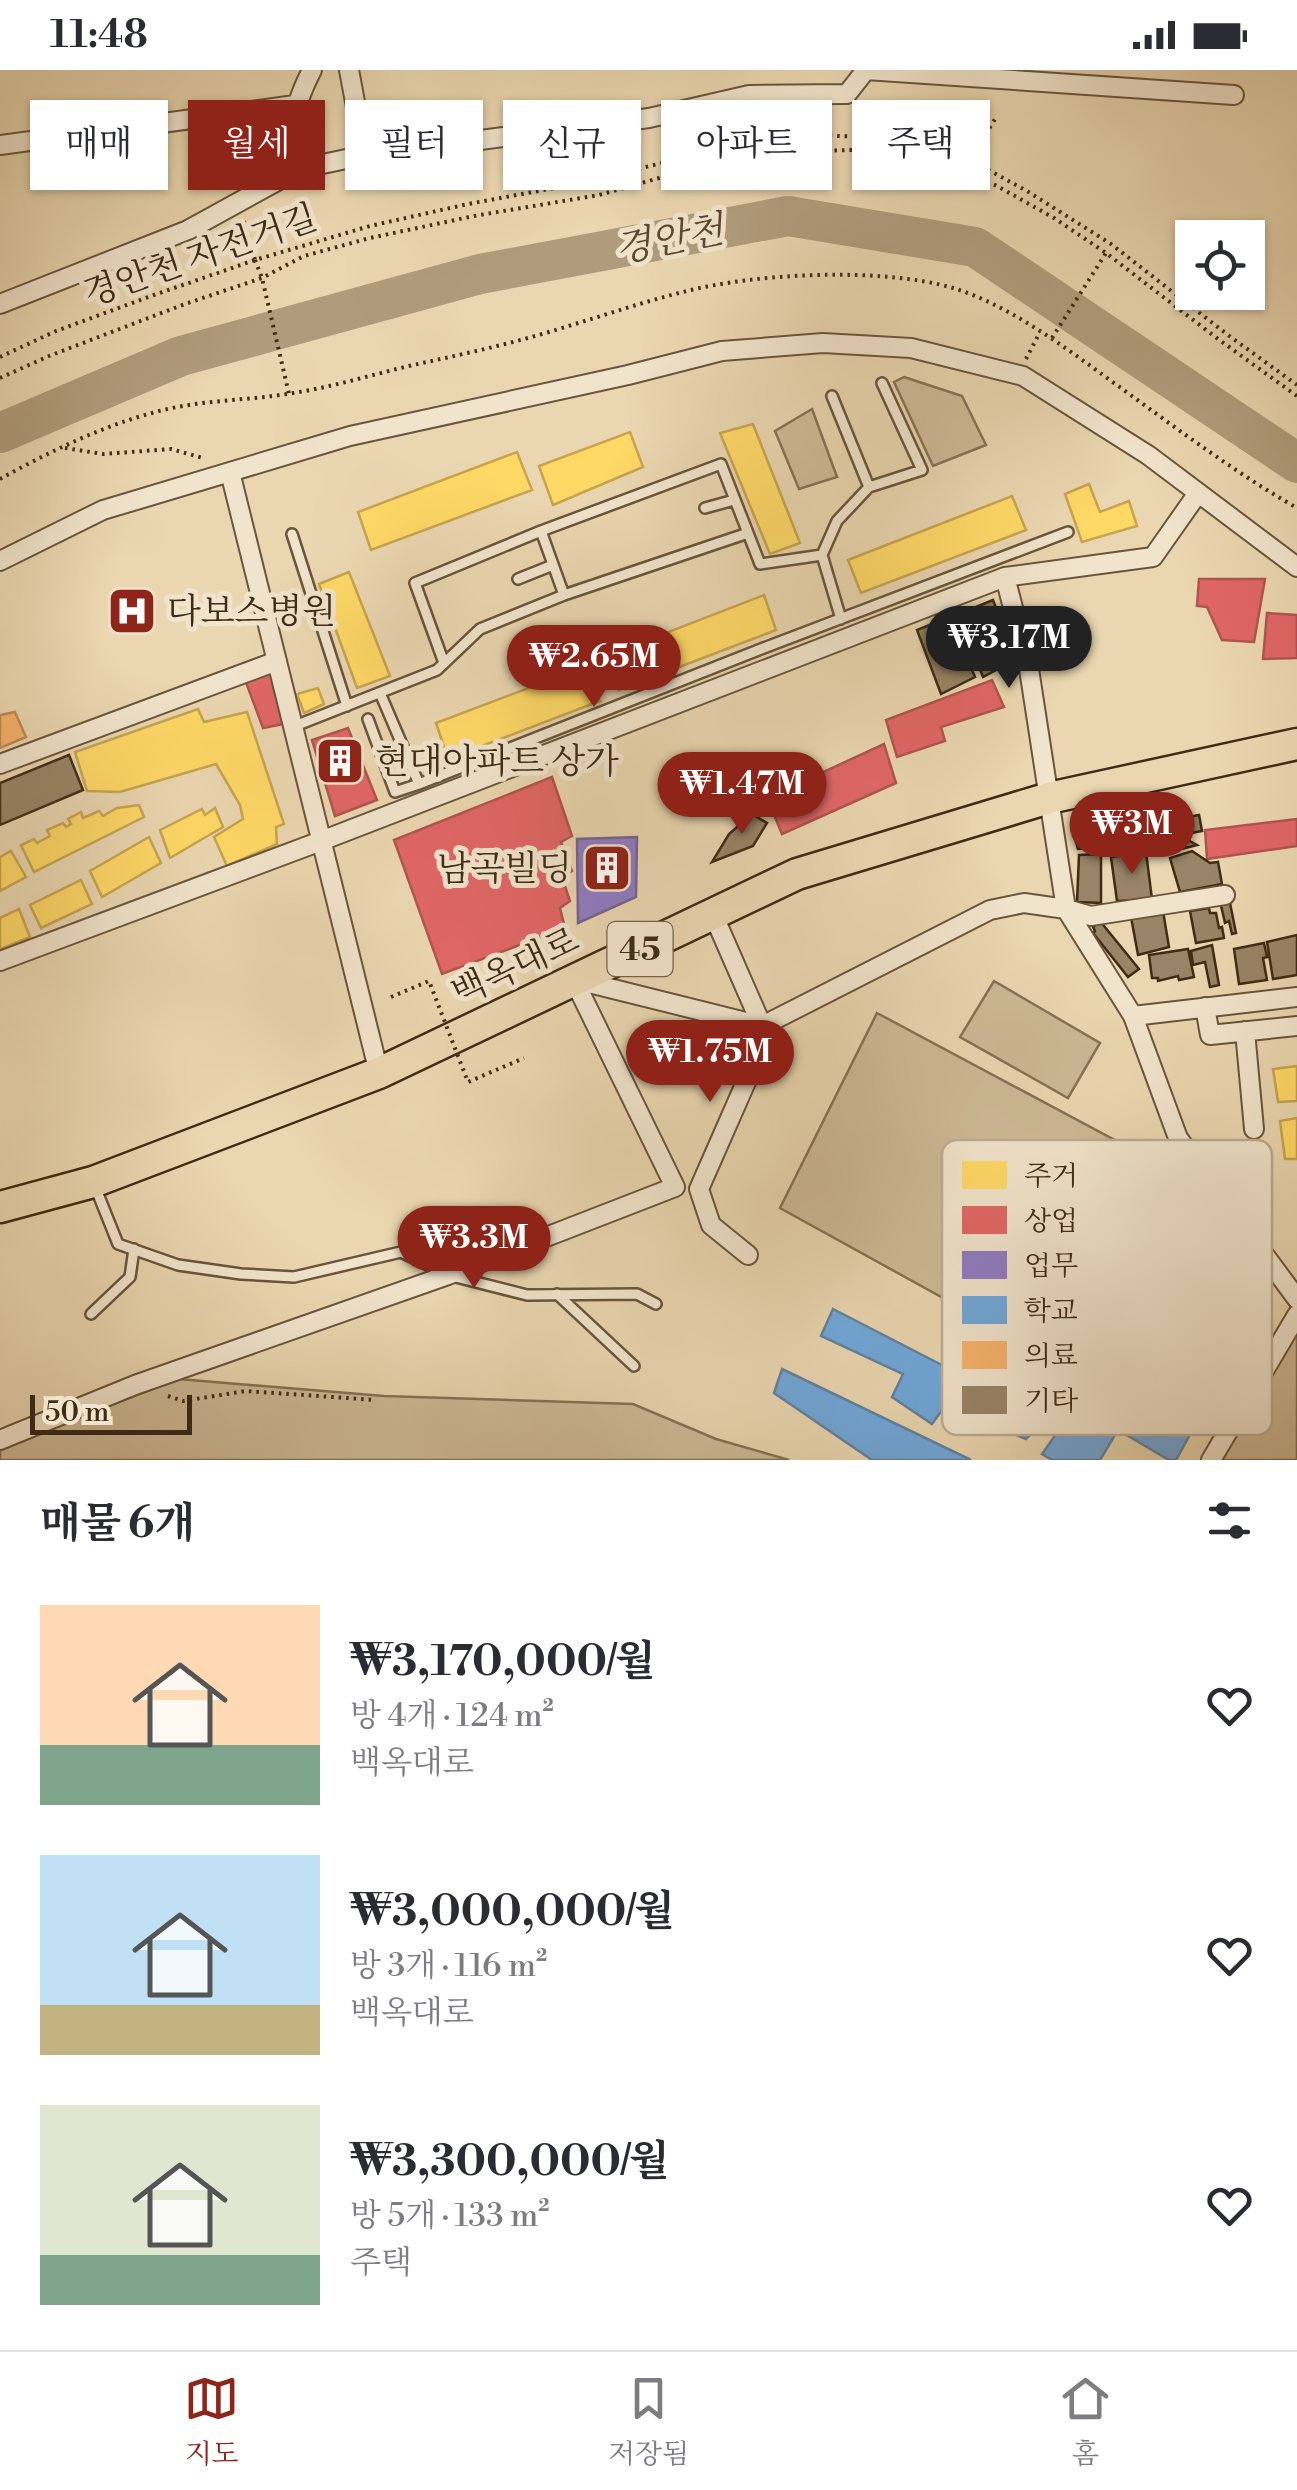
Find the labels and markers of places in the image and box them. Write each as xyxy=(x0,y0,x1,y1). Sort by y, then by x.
hospital icon: 다보스병원 xyxy=(106,585,158,637)
place label: 다보스병원 xyxy=(167,591,336,634)
pin: ₩3.17M xyxy=(928,606,1090,691)
pin: ₩2.65M xyxy=(513,625,675,710)
building icon: 현대아파트 상가 xyxy=(314,735,366,787)
place label: 현대아파트 상가 xyxy=(375,741,619,784)
pin: ₩1.47M xyxy=(661,752,823,837)
pin: ₩3M xyxy=(1084,792,1180,877)
building icon: 남곡빌딩 xyxy=(581,842,633,894)
place label: 남곡빌딩 xyxy=(437,848,572,891)
pin: ₩1.75M xyxy=(629,1020,791,1105)
pin: ₩3.3M xyxy=(404,1206,544,1291)

